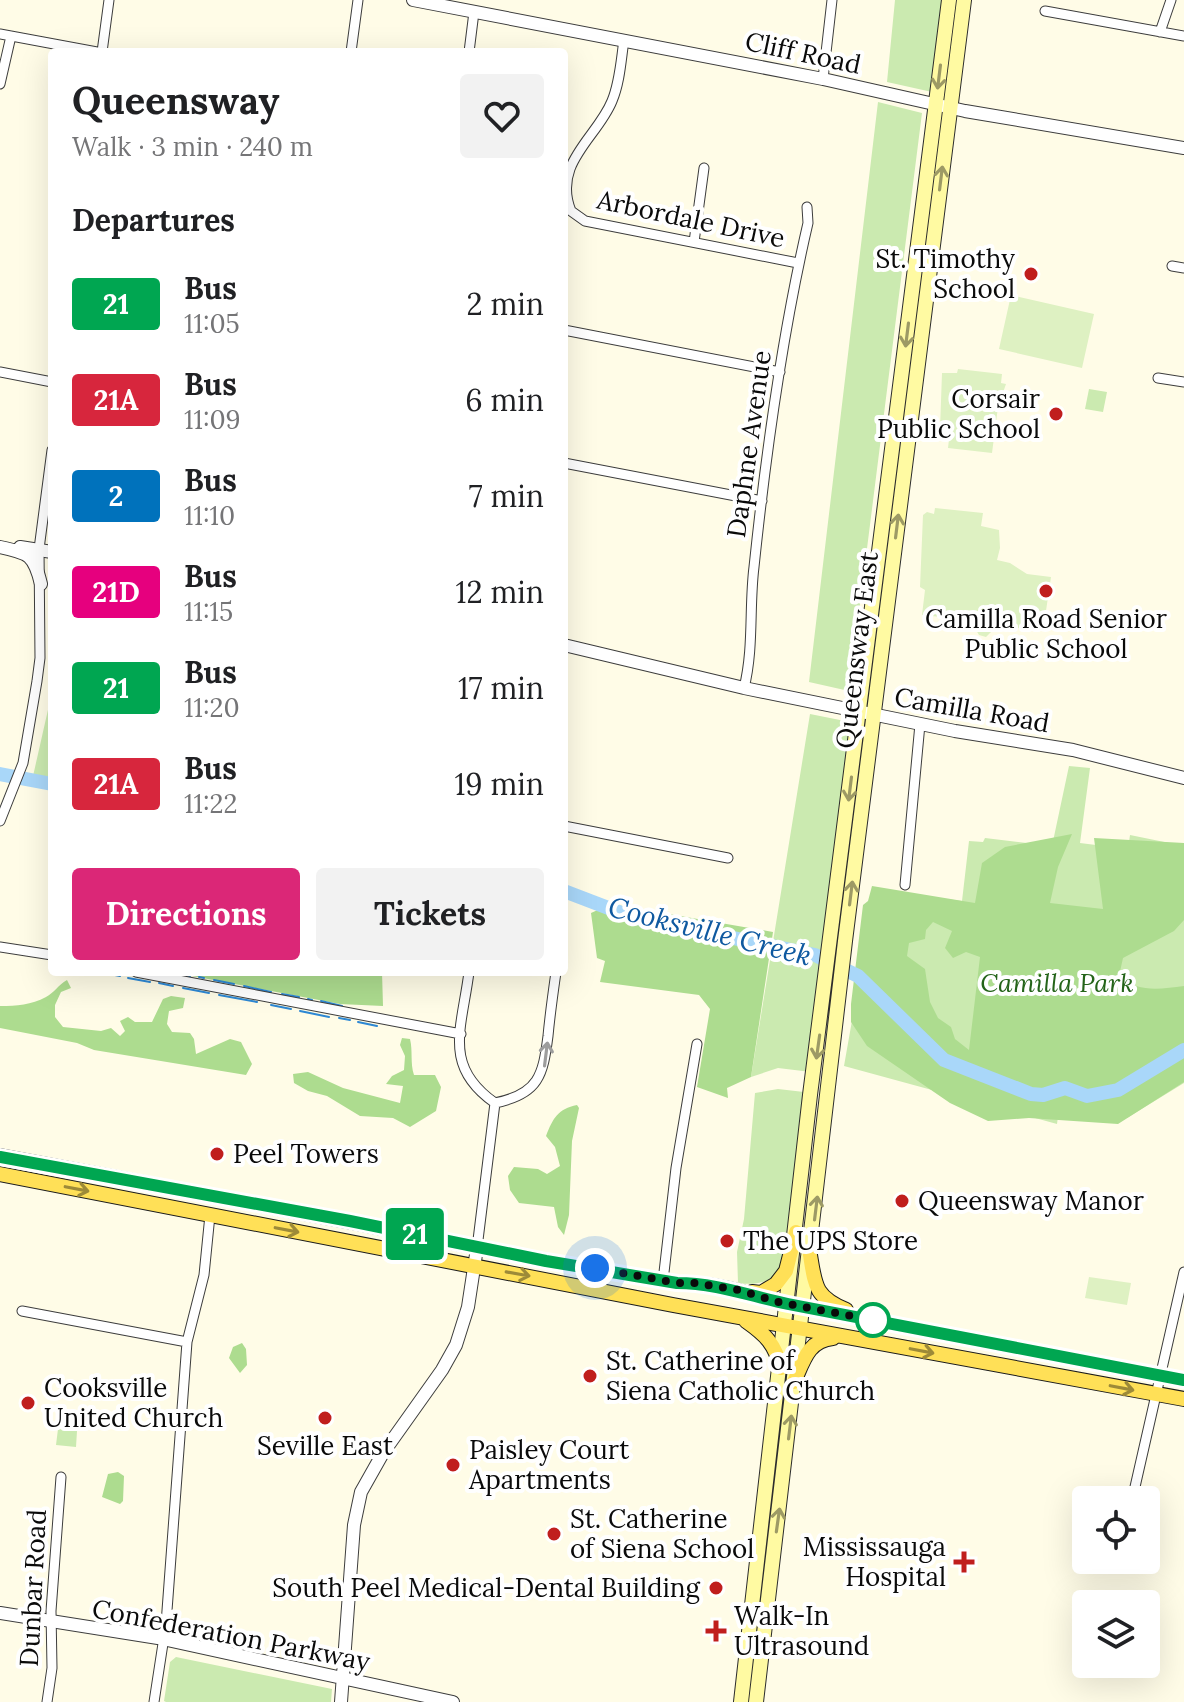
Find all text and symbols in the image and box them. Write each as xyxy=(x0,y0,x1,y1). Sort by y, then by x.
street label: Cliff Road xyxy=(742,24,864,81)
one-way arrow xyxy=(931,64,946,89)
button: heart xyxy=(460,74,544,158)
text: Queensway xyxy=(72,76,279,124)
text: Walk · 3 min · 240 m xyxy=(72,130,313,163)
one-way arrow xyxy=(934,165,949,192)
street label: Arbordale Drive xyxy=(593,182,788,254)
text: Departures xyxy=(72,201,235,239)
place label: St. Timothy School xyxy=(875,242,1015,305)
marker: St. Timothy School xyxy=(1022,265,1040,283)
text: Bus xyxy=(184,269,237,307)
text: 2 min xyxy=(467,285,544,323)
text: 21 xyxy=(103,286,129,322)
text: 11:05 xyxy=(184,307,240,340)
one-way arrow xyxy=(899,321,914,348)
street label: Daphne Avenue xyxy=(719,348,778,540)
text: Bus xyxy=(184,365,237,403)
text: 6 min xyxy=(465,381,544,419)
text: 21A xyxy=(94,382,139,418)
place label: Corsair Public School xyxy=(877,382,1041,445)
text: 11:09 xyxy=(184,403,241,436)
marker: Corsair Public School xyxy=(1047,405,1065,423)
text: Bus xyxy=(184,461,237,499)
text: 7 min xyxy=(469,477,544,515)
text: 2 xyxy=(109,478,123,514)
text: 11:10 xyxy=(184,499,235,532)
one-way arrow xyxy=(890,514,905,540)
street label: Queensway East xyxy=(828,550,885,750)
text: Bus xyxy=(184,557,237,595)
text: 12 min xyxy=(456,573,544,611)
text: 21D xyxy=(92,574,140,610)
marker: Camilla Road Senior Public School xyxy=(1037,582,1055,600)
text: 11:15 xyxy=(184,595,233,628)
place label: Camilla Road Senior Public School xyxy=(925,602,1168,665)
text: Bus xyxy=(184,653,237,691)
text: 17 min xyxy=(458,669,544,707)
text: 21 xyxy=(103,670,129,706)
street label: Camilla Road xyxy=(892,680,1052,739)
text: 11:20 xyxy=(184,691,240,724)
text: Bus xyxy=(184,749,237,787)
text: 19 min xyxy=(454,765,544,803)
text: 21A xyxy=(94,766,139,802)
one-way arrow xyxy=(842,775,857,802)
text: 11:22 xyxy=(184,787,237,820)
button: Directions xyxy=(72,868,300,960)
button: Tickets xyxy=(316,868,544,960)
one-way arrow xyxy=(844,880,859,907)
water label: Cooksville Creek xyxy=(605,888,815,974)
park label: Camilla Park xyxy=(980,966,1134,999)
one-way arrow xyxy=(810,1034,825,1059)
one-way arrow xyxy=(538,1041,553,1067)
place label: Peel Towers xyxy=(233,1137,379,1170)
marker: Peel Towers xyxy=(208,1145,226,1163)
one-way arrow xyxy=(63,1182,89,1197)
place label: Queensway Manor xyxy=(918,1184,1145,1217)
marker: Queensway Manor xyxy=(893,1192,911,1210)
one-way arrow xyxy=(808,1195,823,1221)
line badge: 21 xyxy=(379,1208,451,1260)
text: 21 xyxy=(402,1216,428,1252)
one-way arrow xyxy=(273,1223,299,1238)
place label: The UPS Store xyxy=(743,1224,918,1257)
marker: The UPS Store xyxy=(718,1232,736,1250)
your location xyxy=(575,1248,615,1288)
one-way arrow xyxy=(505,1267,531,1282)
unlabelled marker xyxy=(856,1303,890,1337)
place label: St. Catherine of Siena Catholic Church xyxy=(606,1344,875,1407)
one-way arrow xyxy=(909,1345,934,1360)
marker: St. Catherine of Siena Catholic Church xyxy=(581,1367,599,1385)
place label: Cooksville United Church xyxy=(44,1371,223,1434)
one-way arrow xyxy=(1109,1382,1134,1397)
marker: Cooksville United Church xyxy=(19,1394,37,1412)
marker: Seville East xyxy=(316,1409,334,1427)
one-way arrow xyxy=(783,1415,798,1440)
place label: Seville East xyxy=(257,1429,393,1462)
place label: Paisley Court Apartments xyxy=(468,1433,629,1496)
marker: Paisley Court Apartments xyxy=(444,1456,462,1474)
map controls xyxy=(1072,1486,1160,1678)
button: locate xyxy=(1072,1486,1160,1574)
place label: St. Catherine of Siena School xyxy=(570,1502,754,1565)
street label: Dunbar Road xyxy=(12,1508,53,1668)
one-way arrow xyxy=(771,1508,786,1533)
marker: St. Catherine of Siena School xyxy=(545,1525,563,1543)
place label: Mississauga Hospital xyxy=(803,1530,946,1593)
marker: Mississauga Hospital xyxy=(953,1551,975,1573)
place label: South Peel Medical-Dental Building xyxy=(272,1571,701,1604)
marker: South Peel Medical-Dental Building xyxy=(707,1579,725,1597)
button: layers xyxy=(1072,1590,1160,1678)
street label: Confederation Parkway xyxy=(89,1591,373,1678)
place label: Walk-In Ultrasound xyxy=(734,1599,869,1662)
marker: Walk-In Ultrasound xyxy=(705,1620,727,1642)

